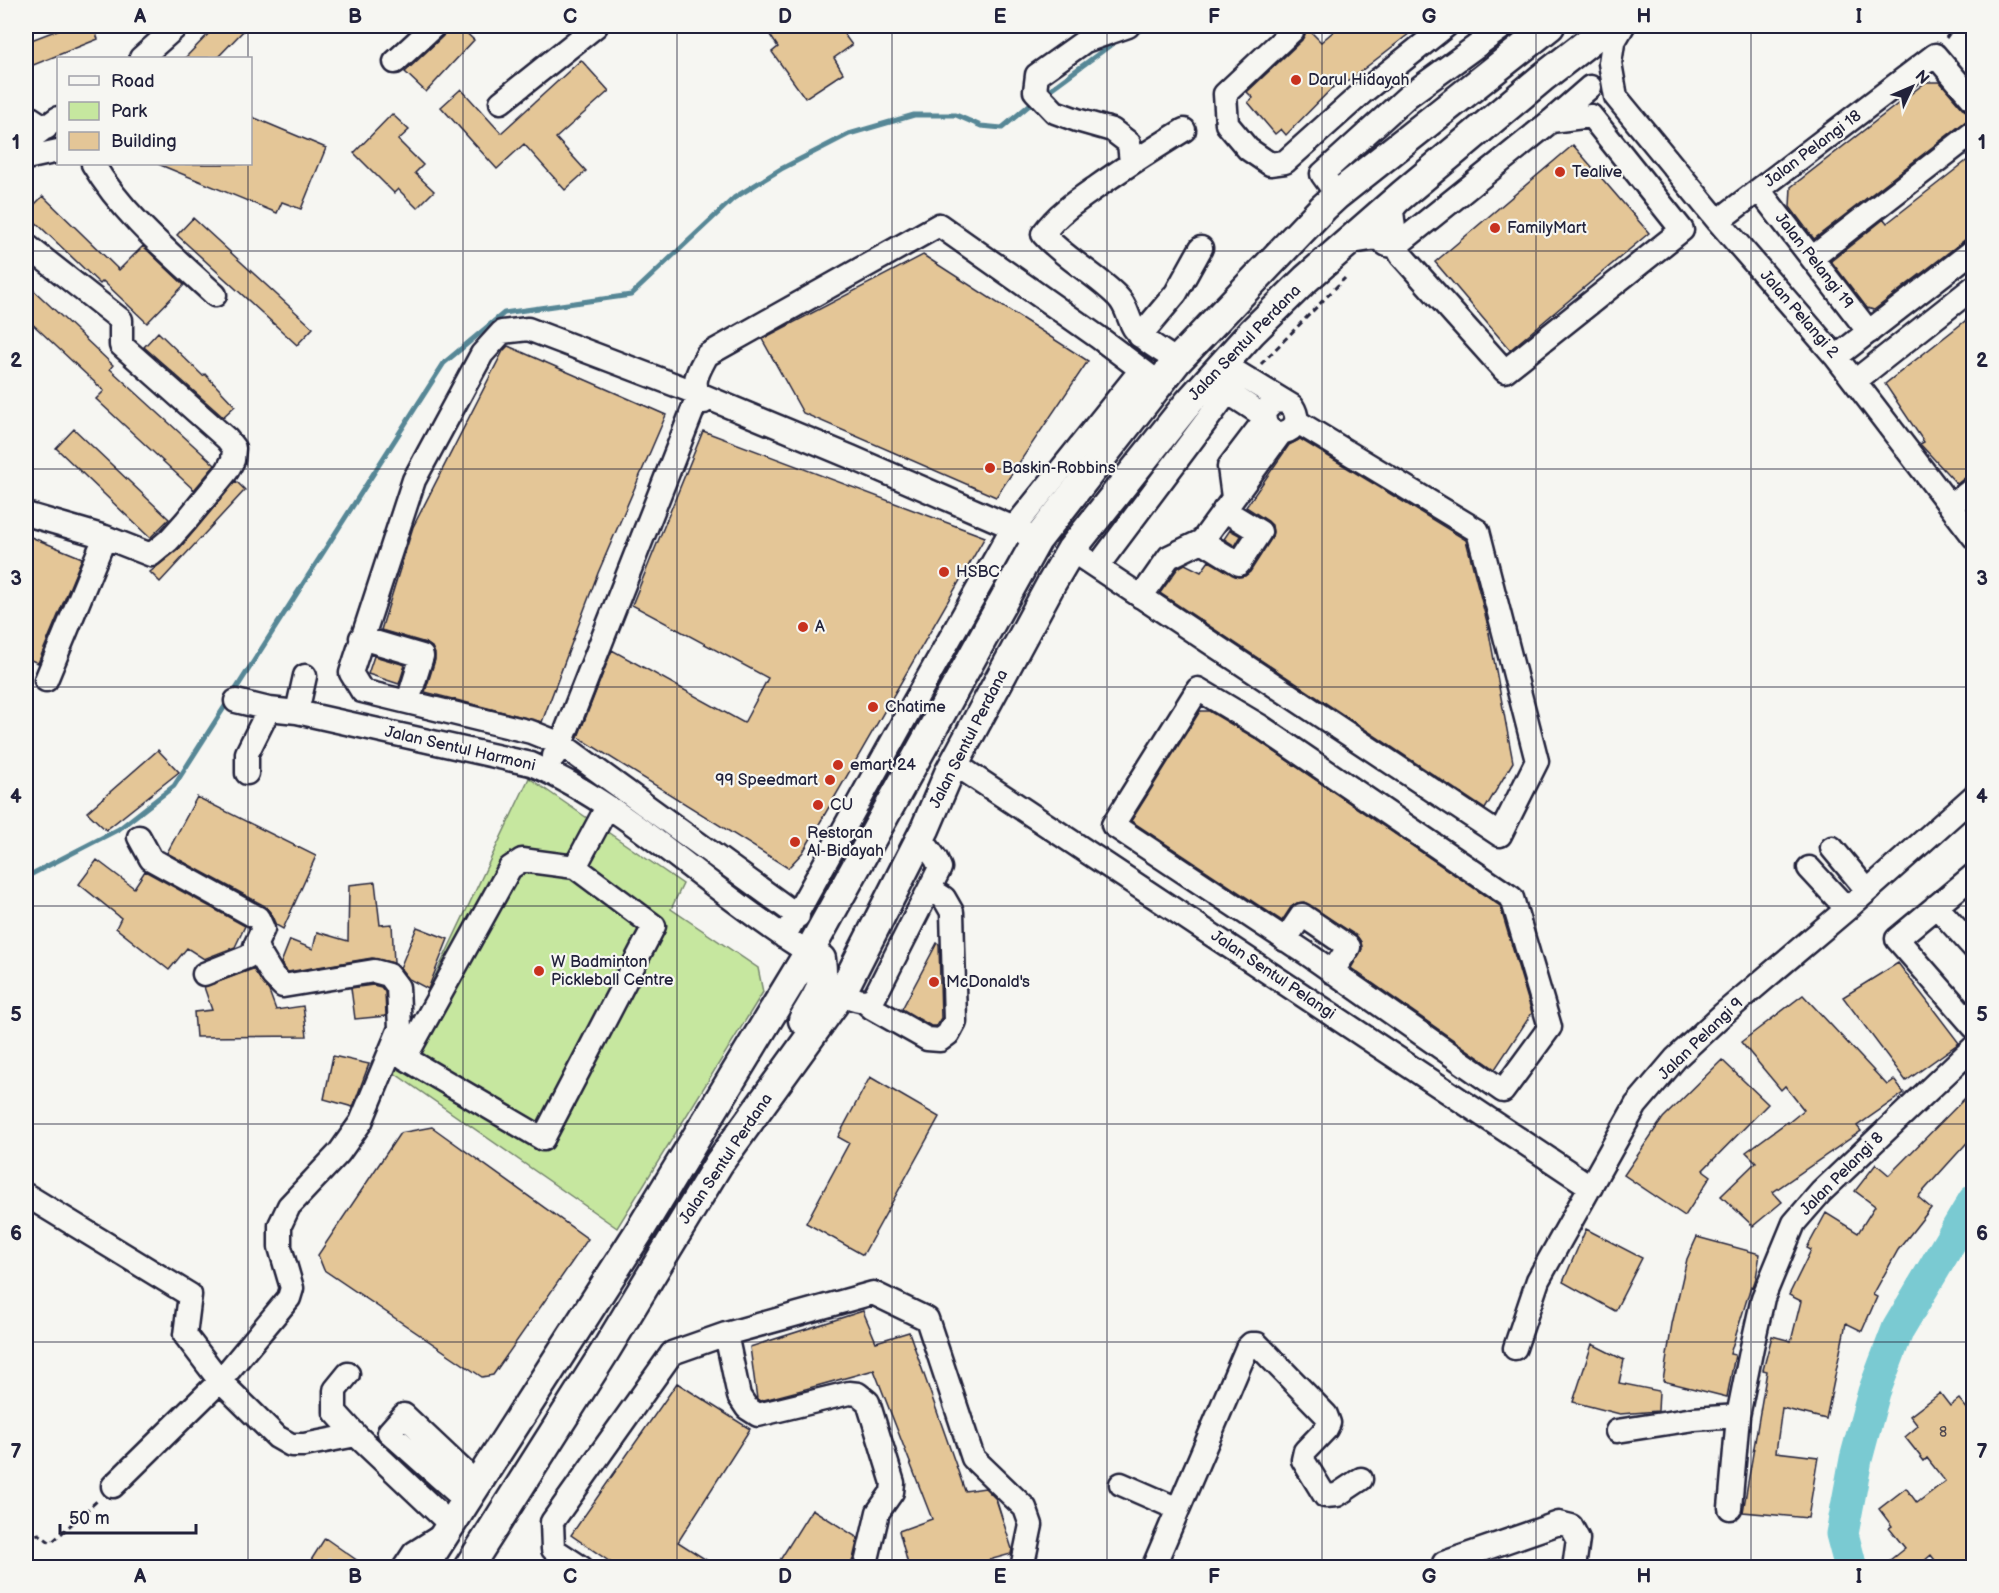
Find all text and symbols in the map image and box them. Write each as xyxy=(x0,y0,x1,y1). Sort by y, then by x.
text: A xyxy=(133,5,147,29)
text: B xyxy=(348,5,362,29)
text: C xyxy=(563,5,577,29)
text: D xyxy=(778,5,792,29)
text: E xyxy=(994,5,1007,29)
text: F xyxy=(1208,5,1220,29)
text: G xyxy=(1422,5,1437,29)
text: H xyxy=(1637,5,1651,29)
text: I xyxy=(1856,5,1862,29)
legend xyxy=(57,57,252,165)
north arrow xyxy=(1882,57,1942,117)
text: N xyxy=(1911,67,1933,89)
text: Road xyxy=(111,71,155,92)
place label: Darul Hidayah xyxy=(1308,71,1410,90)
marker: Darul Hidayah xyxy=(1289,73,1303,87)
text: Park xyxy=(111,101,147,122)
street label: Jalan Pelangi 18 xyxy=(1761,106,1865,192)
text: 1 xyxy=(12,131,20,155)
text: Building xyxy=(111,131,177,152)
text: 1 xyxy=(1978,131,1986,155)
place label: Tealive xyxy=(1572,163,1623,182)
marker: Tealive xyxy=(1553,165,1567,179)
street label: Jalan Pelangi 19 xyxy=(1771,209,1857,313)
place label: FamilyMart xyxy=(1507,219,1587,238)
marker: FamilyMart xyxy=(1488,221,1502,235)
street label: Jalan Pelangi 2 xyxy=(1756,266,1843,362)
street label: Jalan Sentul Perdana xyxy=(1185,281,1305,405)
text: 2 xyxy=(10,349,22,373)
text: 2 xyxy=(1976,349,1988,373)
place label: Baskin-Robbins xyxy=(1002,459,1116,478)
marker: Baskin-Robbins xyxy=(983,461,997,475)
place label: HSBC xyxy=(956,563,1000,582)
marker: HSBC xyxy=(937,565,951,579)
text: 3 xyxy=(10,567,22,591)
text: 3 xyxy=(1976,567,1988,591)
place label: A xyxy=(815,618,825,637)
marker: A xyxy=(796,620,810,634)
street label: Jalan Sentul Perdana xyxy=(926,666,1012,812)
place label: Chatime xyxy=(885,698,946,717)
marker: Chatime xyxy=(866,700,880,714)
street label: Jalan Sentul Harmoni xyxy=(383,722,537,776)
place label: emart 24 xyxy=(850,756,916,775)
marker: emart 24 xyxy=(831,758,845,772)
place label: 99 Speedmart xyxy=(715,771,818,790)
marker: 99 Speedmart xyxy=(823,773,837,787)
text: 4 xyxy=(10,785,22,809)
text: 4 xyxy=(1976,785,1988,809)
place label: CU xyxy=(830,796,853,815)
marker: CU xyxy=(811,798,825,812)
place label: Restoran Al-Bidayah xyxy=(807,824,884,861)
marker: Restoran Al-Bidayah xyxy=(788,835,802,849)
street label: Jalan Sentul Pelangi xyxy=(1207,926,1339,1024)
place label: W Badminton Pickleball Centre xyxy=(551,953,674,990)
marker: W Badminton Pickleball Centre xyxy=(532,964,546,978)
place label: McDonald's xyxy=(946,973,1030,992)
marker: McDonald's xyxy=(927,975,941,989)
street label: Jalan Pelangi 9 xyxy=(1655,994,1747,1084)
text: 5 xyxy=(10,1003,22,1027)
text: 5 xyxy=(1976,1003,1988,1027)
street label: Jalan Sentul Perdana xyxy=(675,1090,777,1228)
street label: Jalan Pelangi 8 xyxy=(1796,1128,1888,1220)
text: 6 xyxy=(10,1222,22,1246)
text: 6 xyxy=(1976,1222,1988,1246)
house number: 8 xyxy=(1939,1424,1947,1441)
text: 7 xyxy=(10,1440,22,1464)
text: 7 xyxy=(1976,1440,1988,1464)
scale bar xyxy=(60,1497,196,1535)
text: 50 m xyxy=(69,1508,110,1529)
text: A xyxy=(133,1565,147,1589)
text: B xyxy=(348,1565,362,1589)
text: C xyxy=(563,1565,577,1589)
text: D xyxy=(778,1565,792,1589)
text: E xyxy=(994,1565,1007,1589)
text: F xyxy=(1208,1565,1220,1589)
text: G xyxy=(1422,1565,1437,1589)
text: H xyxy=(1637,1565,1651,1589)
text: I xyxy=(1856,1565,1862,1589)

